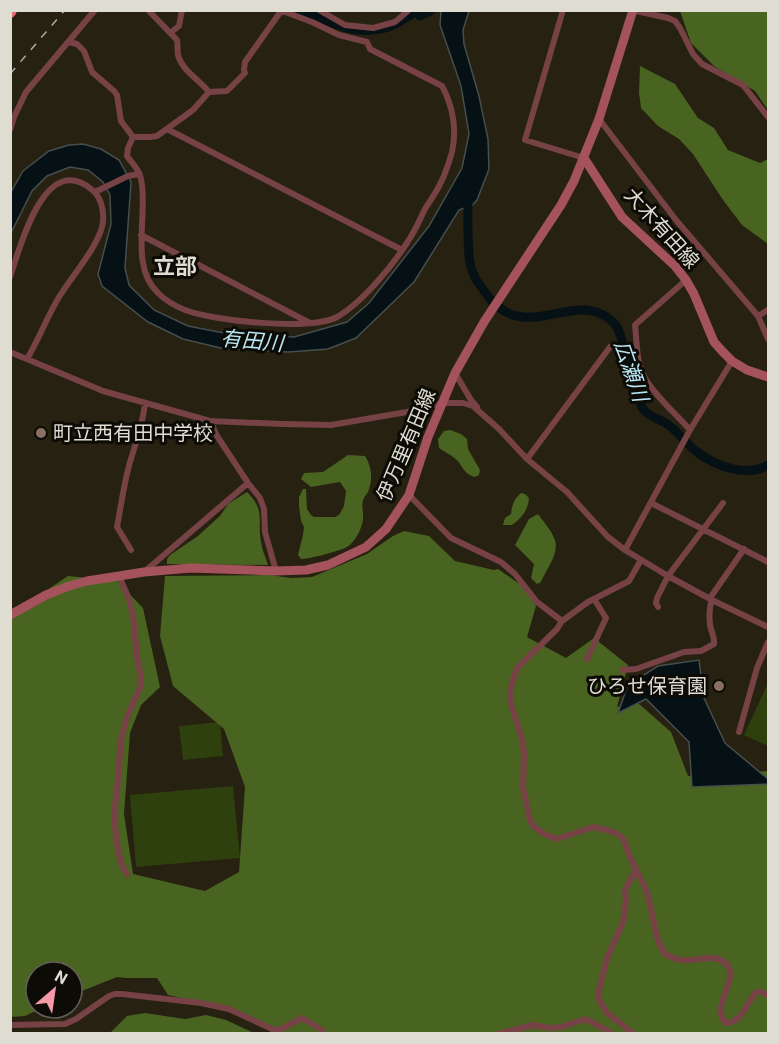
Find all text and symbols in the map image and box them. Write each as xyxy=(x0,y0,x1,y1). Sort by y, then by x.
street label: 大木有田線 xyxy=(620,183,704,273)
district label: 立部 xyxy=(153,254,197,279)
water label: 有田川 xyxy=(220,326,286,356)
water label: 広瀬川 xyxy=(609,337,653,407)
street label: 伊万里有田線 xyxy=(372,385,440,505)
place label: 町立西有田中学校 xyxy=(53,421,213,445)
marker: 町立西有田中学校 xyxy=(34,426,48,440)
place label: ひろせ保育園 xyxy=(587,674,707,698)
marker: ひろせ保育園 xyxy=(712,679,726,693)
north arrow xyxy=(24,960,84,1020)
text: N xyxy=(51,966,71,988)

